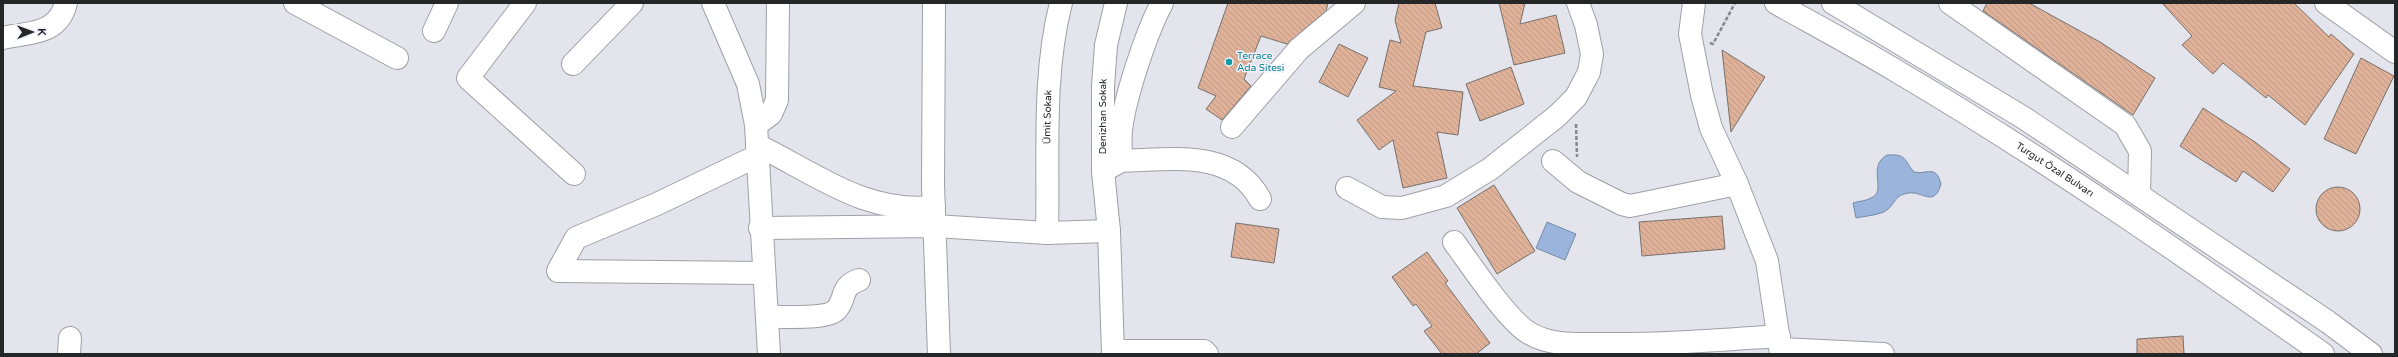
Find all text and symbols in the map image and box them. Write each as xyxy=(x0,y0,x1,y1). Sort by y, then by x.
north arrow xyxy=(12,12,52,52)
text: K xyxy=(35,28,48,36)
place label: Terrace Ada Sitesi xyxy=(1237,50,1284,74)
marker: Terrace Ada Sitesi xyxy=(1224,57,1234,67)
street label: Denizhan Sokak xyxy=(1097,78,1110,154)
street label: Ümit Sokak xyxy=(1041,89,1055,144)
street label: Turgut Özal Bulvarı xyxy=(2014,140,2096,200)

